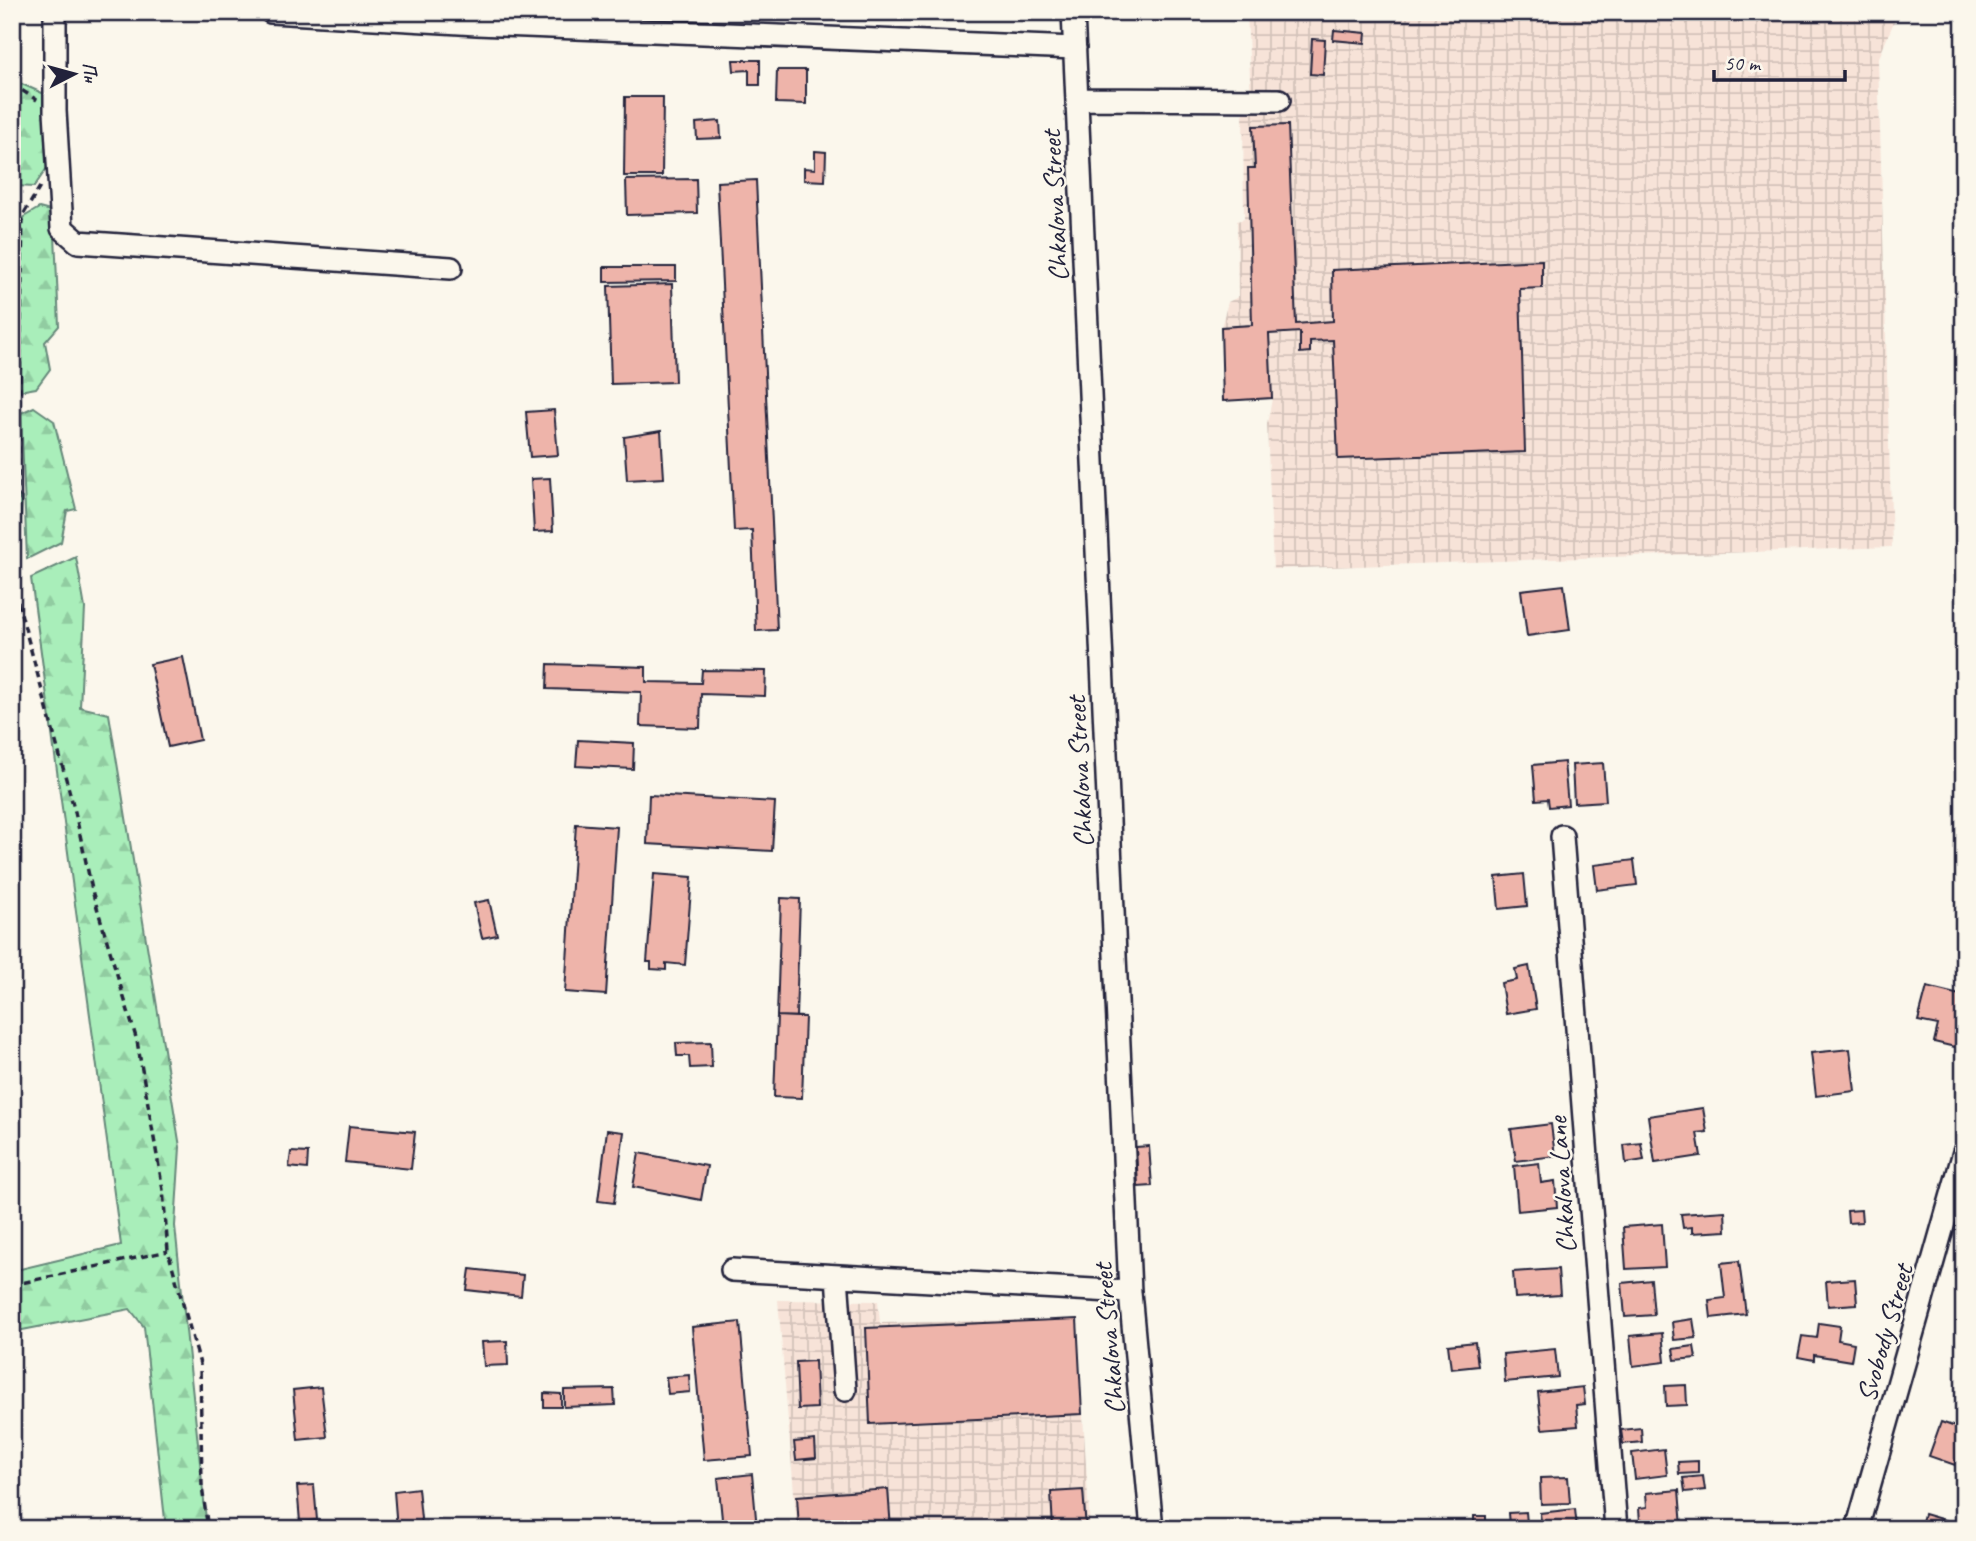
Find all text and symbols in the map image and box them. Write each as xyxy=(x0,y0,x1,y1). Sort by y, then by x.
north arrow xyxy=(38,38,108,108)
scale bar xyxy=(1714,38,1845,82)
text: 50 m xyxy=(1724,50,1762,76)
text: Пн xyxy=(77,61,103,85)
street label: Chkalova Street xyxy=(1033,127,1076,282)
street label: Chkalova Street xyxy=(1058,693,1101,848)
street label: Chkalova Lane xyxy=(1539,1114,1584,1254)
street label: Svobody Street xyxy=(1848,1258,1922,1406)
street label: Chkalova Street xyxy=(1084,1259,1133,1416)

